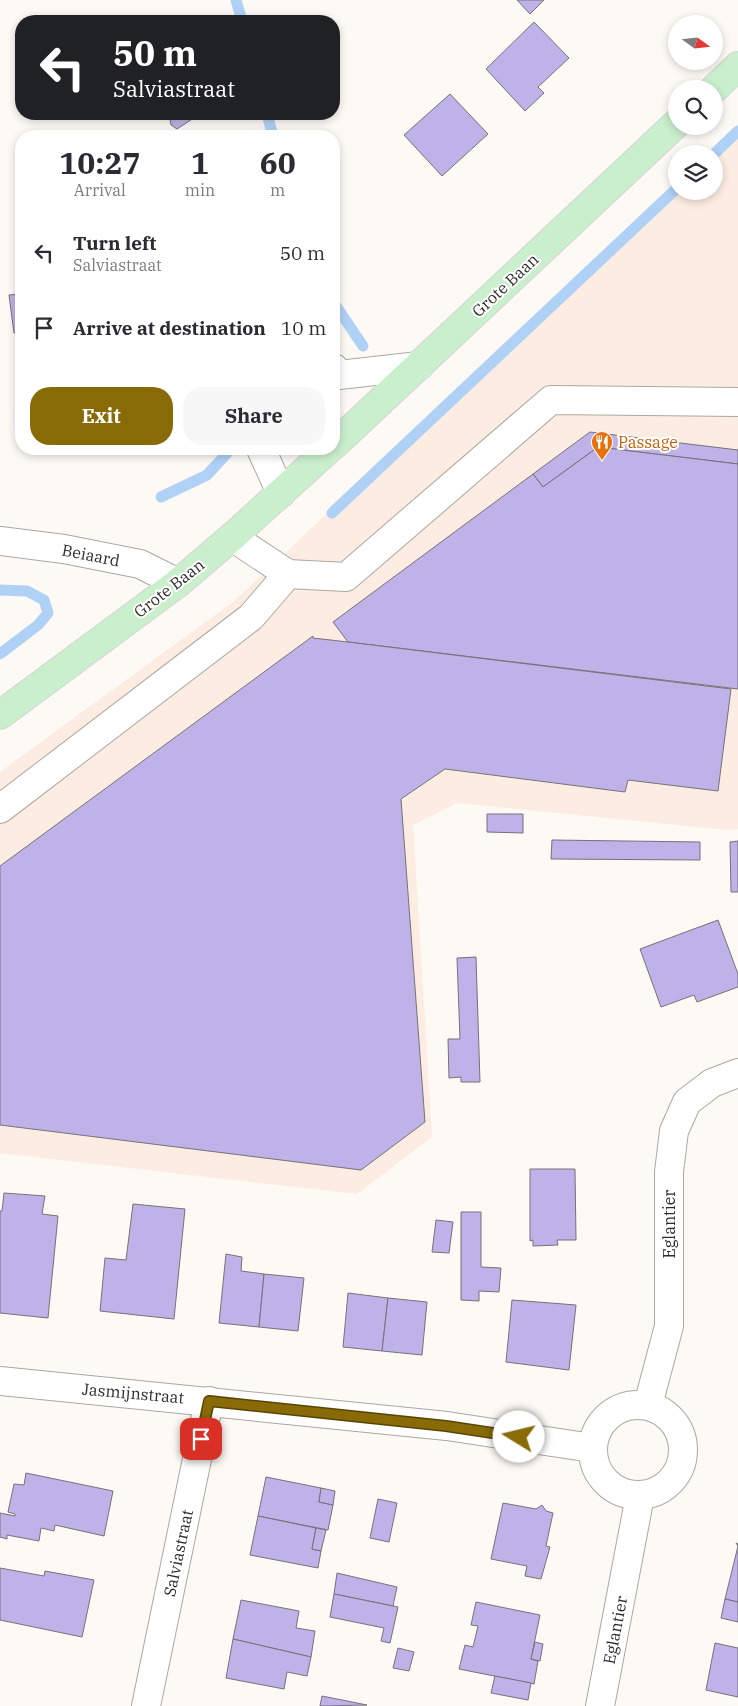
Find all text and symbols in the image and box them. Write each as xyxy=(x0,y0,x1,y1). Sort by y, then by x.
north arrow xyxy=(668,15,722,70)
map controls xyxy=(668,15,723,200)
text: 50 m xyxy=(113,30,197,76)
icon: left xyxy=(30,35,95,100)
text: Salviastraat xyxy=(113,74,235,103)
button: search xyxy=(668,80,723,135)
text: 10:27 xyxy=(59,143,140,182)
text: 1 xyxy=(191,143,209,182)
text: 60 xyxy=(260,143,296,182)
button: layers xyxy=(668,145,723,200)
text: Arrival xyxy=(74,180,126,200)
text: min xyxy=(185,180,215,200)
text: m xyxy=(270,180,285,200)
text: Turn left xyxy=(73,231,156,255)
icon: left xyxy=(30,239,58,267)
text: 50 m xyxy=(280,241,325,265)
street label: Grote Baan xyxy=(467,249,543,321)
text: Salviastraat xyxy=(73,255,162,275)
icon: arrive xyxy=(30,314,58,342)
text: Arrive at destination xyxy=(73,316,266,340)
text: 10 m xyxy=(281,316,326,340)
button: Exit xyxy=(30,387,173,445)
button: Share xyxy=(183,387,325,445)
restaurant icon: Passage xyxy=(590,430,614,461)
place label: Passage xyxy=(618,432,678,452)
street label: Beiaard xyxy=(60,540,122,570)
street label: Grote Baan xyxy=(130,554,208,622)
street label: Eglantier xyxy=(659,1190,679,1258)
street label: Jasmijnstraat xyxy=(81,1379,185,1407)
position arrow xyxy=(492,1410,544,1462)
pin xyxy=(180,1418,222,1460)
icon: arrive xyxy=(187,1425,215,1453)
street label: Salviastraat xyxy=(159,1507,197,1598)
street label: Eglantier xyxy=(599,1594,631,1666)

